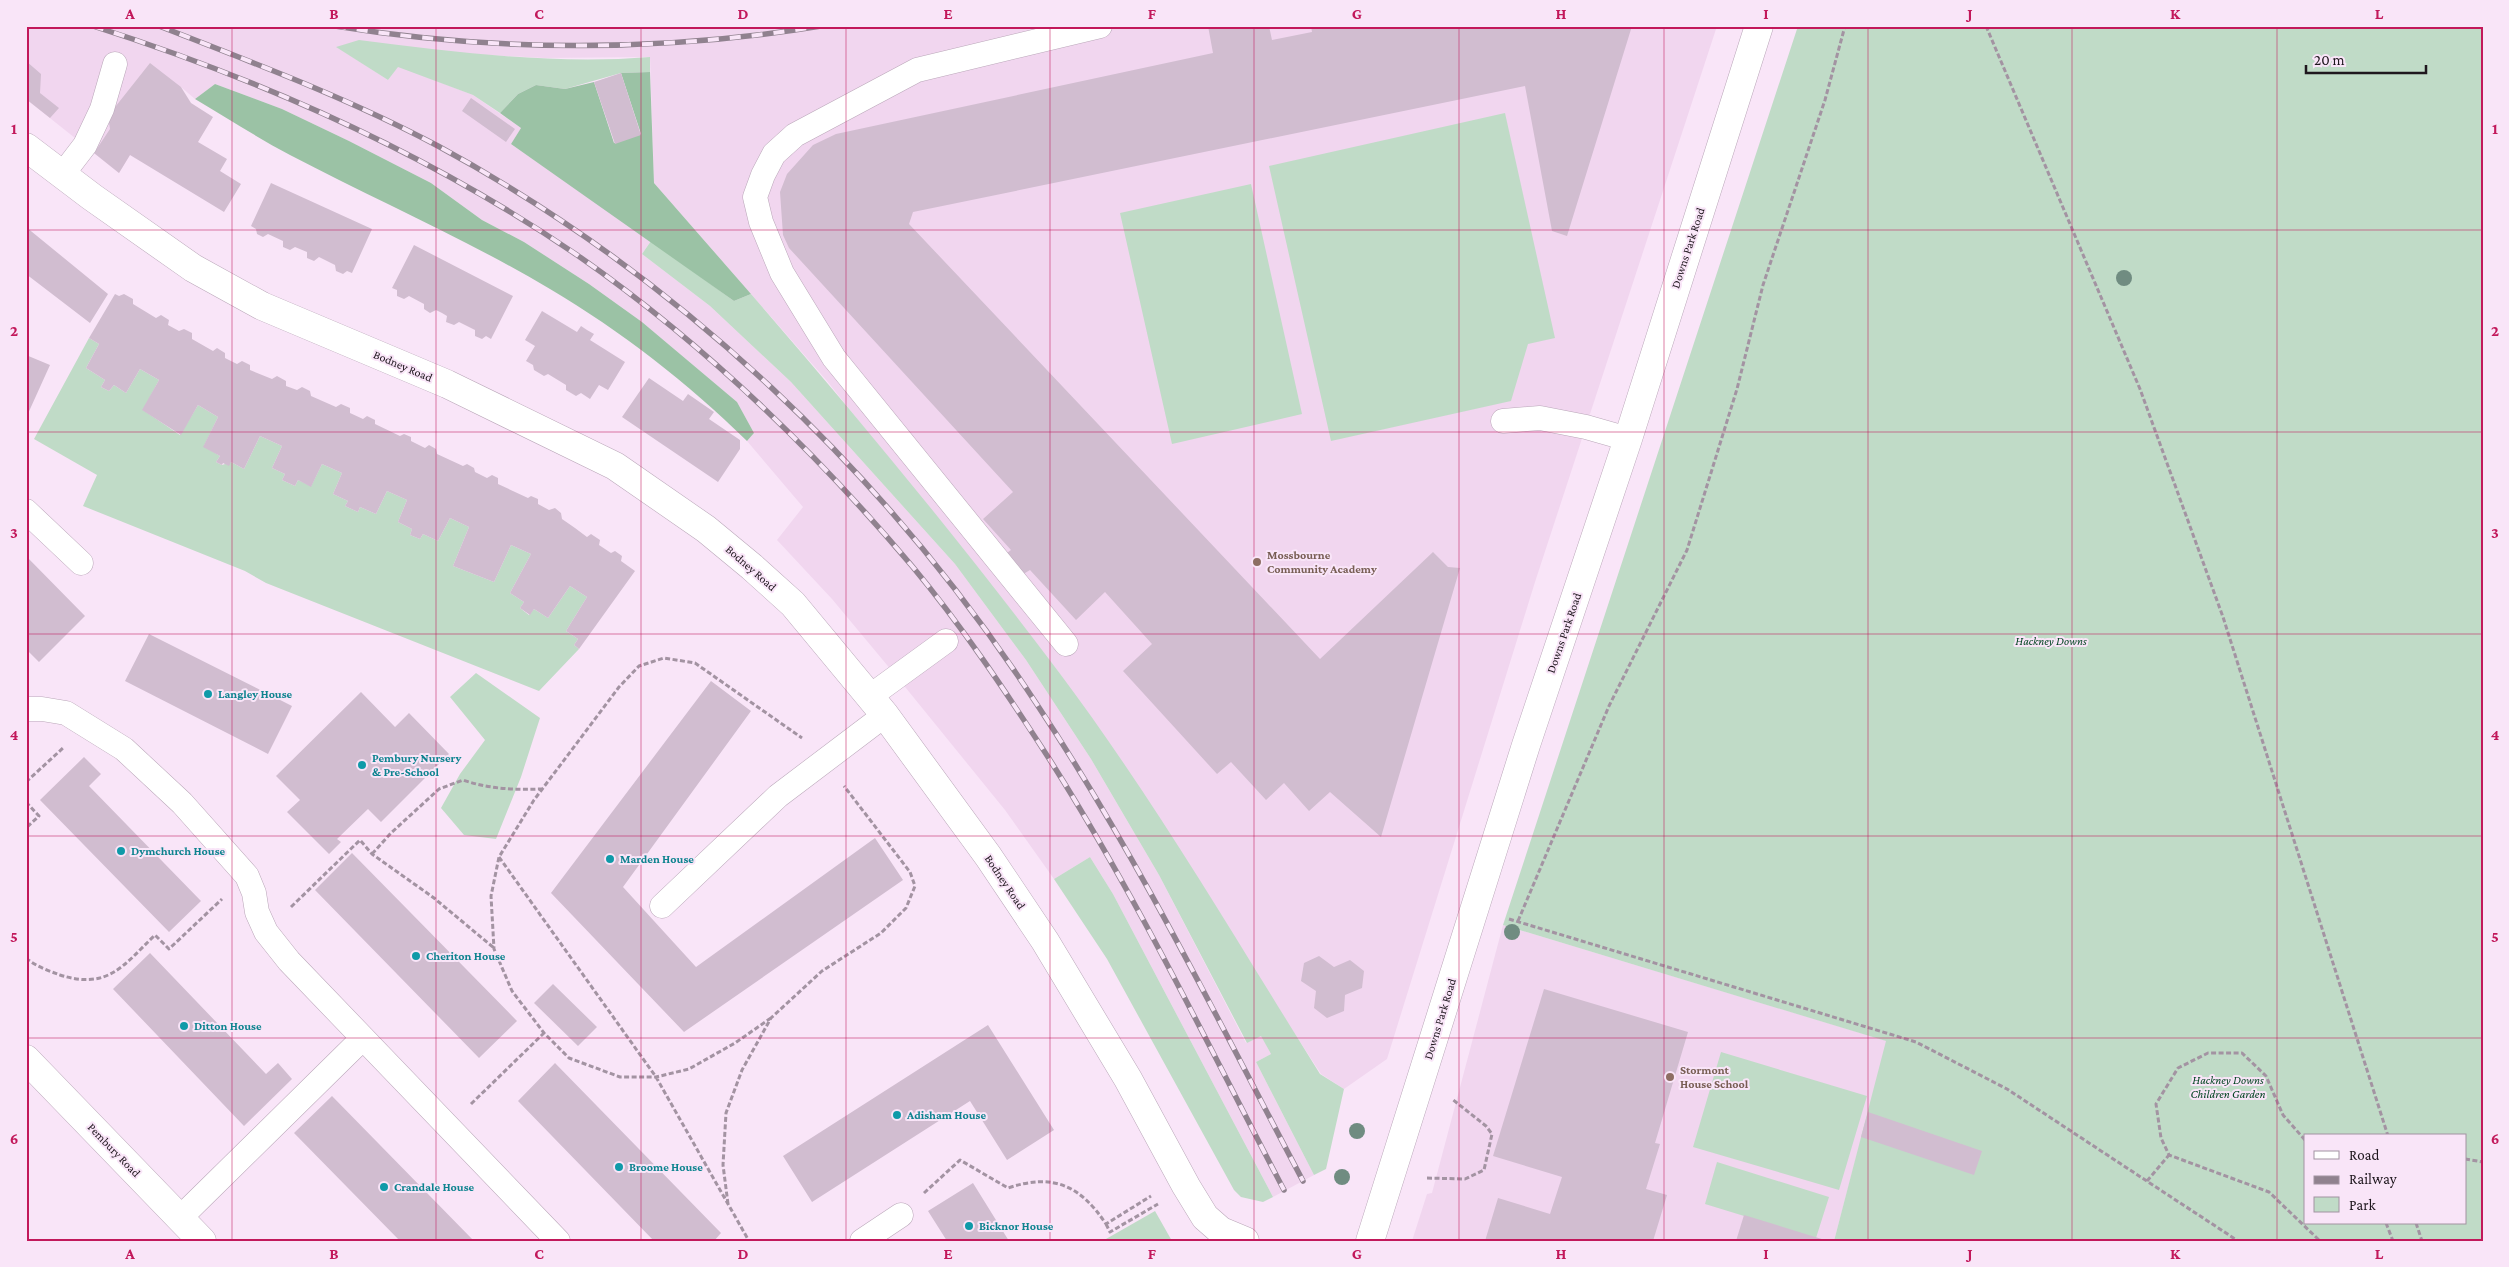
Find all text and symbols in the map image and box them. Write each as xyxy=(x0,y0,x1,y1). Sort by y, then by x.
text: A xyxy=(124,5,135,22)
text: B xyxy=(329,5,339,22)
text: C xyxy=(534,5,544,22)
text: D xyxy=(737,5,749,22)
text: E xyxy=(943,5,953,22)
text: F xyxy=(1148,5,1157,22)
text: G xyxy=(1352,5,1362,22)
text: H xyxy=(1556,5,1567,22)
text: I xyxy=(1763,5,1769,22)
text: J xyxy=(1965,5,1973,22)
text: K xyxy=(2170,5,2181,22)
text: L xyxy=(2375,5,2384,22)
scale bar xyxy=(2306,42,2426,74)
text: 20 m xyxy=(2314,52,2345,68)
text: 1 xyxy=(11,120,17,137)
text: 1 xyxy=(2492,120,2498,137)
street label: Downs Park Road xyxy=(1668,205,1708,290)
text: 2 xyxy=(10,322,18,339)
text: 2 xyxy=(2491,322,2499,339)
street label: Bodney Road xyxy=(371,347,435,385)
text: 3 xyxy=(10,524,18,541)
text: 3 xyxy=(2491,524,2499,541)
street label: Bodney Road xyxy=(723,542,780,594)
place label: Mossbourne Community Academy xyxy=(1267,548,1377,576)
marker: Mossbourne Community Academy xyxy=(1251,556,1263,568)
street label: Downs Park Road xyxy=(1544,590,1585,675)
park label: Hackney Downs xyxy=(2015,634,2087,648)
place label: Langley House xyxy=(218,687,293,701)
marker: Langley House xyxy=(202,688,214,700)
text: 4 xyxy=(10,726,19,743)
text: 4 xyxy=(2491,726,2500,743)
place label: Pembury Nursery & Pre-School xyxy=(372,751,461,779)
marker: Pembury Nursery & Pre-School xyxy=(356,759,368,771)
place label: Dymchurch House xyxy=(131,844,226,858)
marker: Dymchurch House xyxy=(115,845,127,857)
place label: Marden House xyxy=(620,852,694,866)
street label: Bodney Road xyxy=(982,852,1029,912)
marker: Marden House xyxy=(604,853,616,865)
text: 5 xyxy=(10,928,18,945)
text: 5 xyxy=(2491,928,2499,945)
place label: Cheriton House xyxy=(426,949,506,963)
marker: Cheriton House xyxy=(410,950,422,962)
street label: Downs Park Road xyxy=(1421,976,1459,1061)
place label: Ditton House xyxy=(194,1019,262,1033)
marker: Ditton House xyxy=(178,1020,190,1032)
place label: Stormont House School xyxy=(1680,1063,1749,1091)
marker: Stormont House School xyxy=(1664,1071,1676,1083)
park label: Hackney Downs Children Garden xyxy=(2191,1073,2265,1101)
place label: Adisham House xyxy=(906,1108,986,1122)
marker: Adisham House xyxy=(891,1109,903,1121)
street label: Pembury Road xyxy=(85,1120,144,1180)
text: 6 xyxy=(10,1130,18,1147)
text: 6 xyxy=(2491,1130,2499,1147)
legend xyxy=(2304,1134,2466,1224)
text: Road xyxy=(2349,1147,2380,1163)
place label: Broome House xyxy=(629,1160,703,1174)
marker: Broome House xyxy=(613,1161,625,1173)
text: Railway xyxy=(2349,1171,2397,1188)
place label: Crandale House xyxy=(394,1180,475,1194)
marker: Crandale House xyxy=(378,1181,390,1193)
text: Park xyxy=(2349,1197,2376,1213)
place label: Bicknor House xyxy=(979,1219,1054,1233)
marker: Bicknor House xyxy=(963,1220,975,1232)
text: A xyxy=(124,1245,135,1262)
text: B xyxy=(329,1245,339,1262)
text: C xyxy=(534,1245,544,1262)
text: D xyxy=(737,1245,749,1262)
text: E xyxy=(943,1245,953,1262)
text: F xyxy=(1148,1245,1157,1262)
text: G xyxy=(1352,1245,1362,1262)
text: H xyxy=(1556,1245,1567,1262)
text: I xyxy=(1763,1245,1769,1262)
text: J xyxy=(1965,1245,1973,1262)
text: K xyxy=(2170,1245,2181,1262)
text: L xyxy=(2375,1245,2384,1262)

